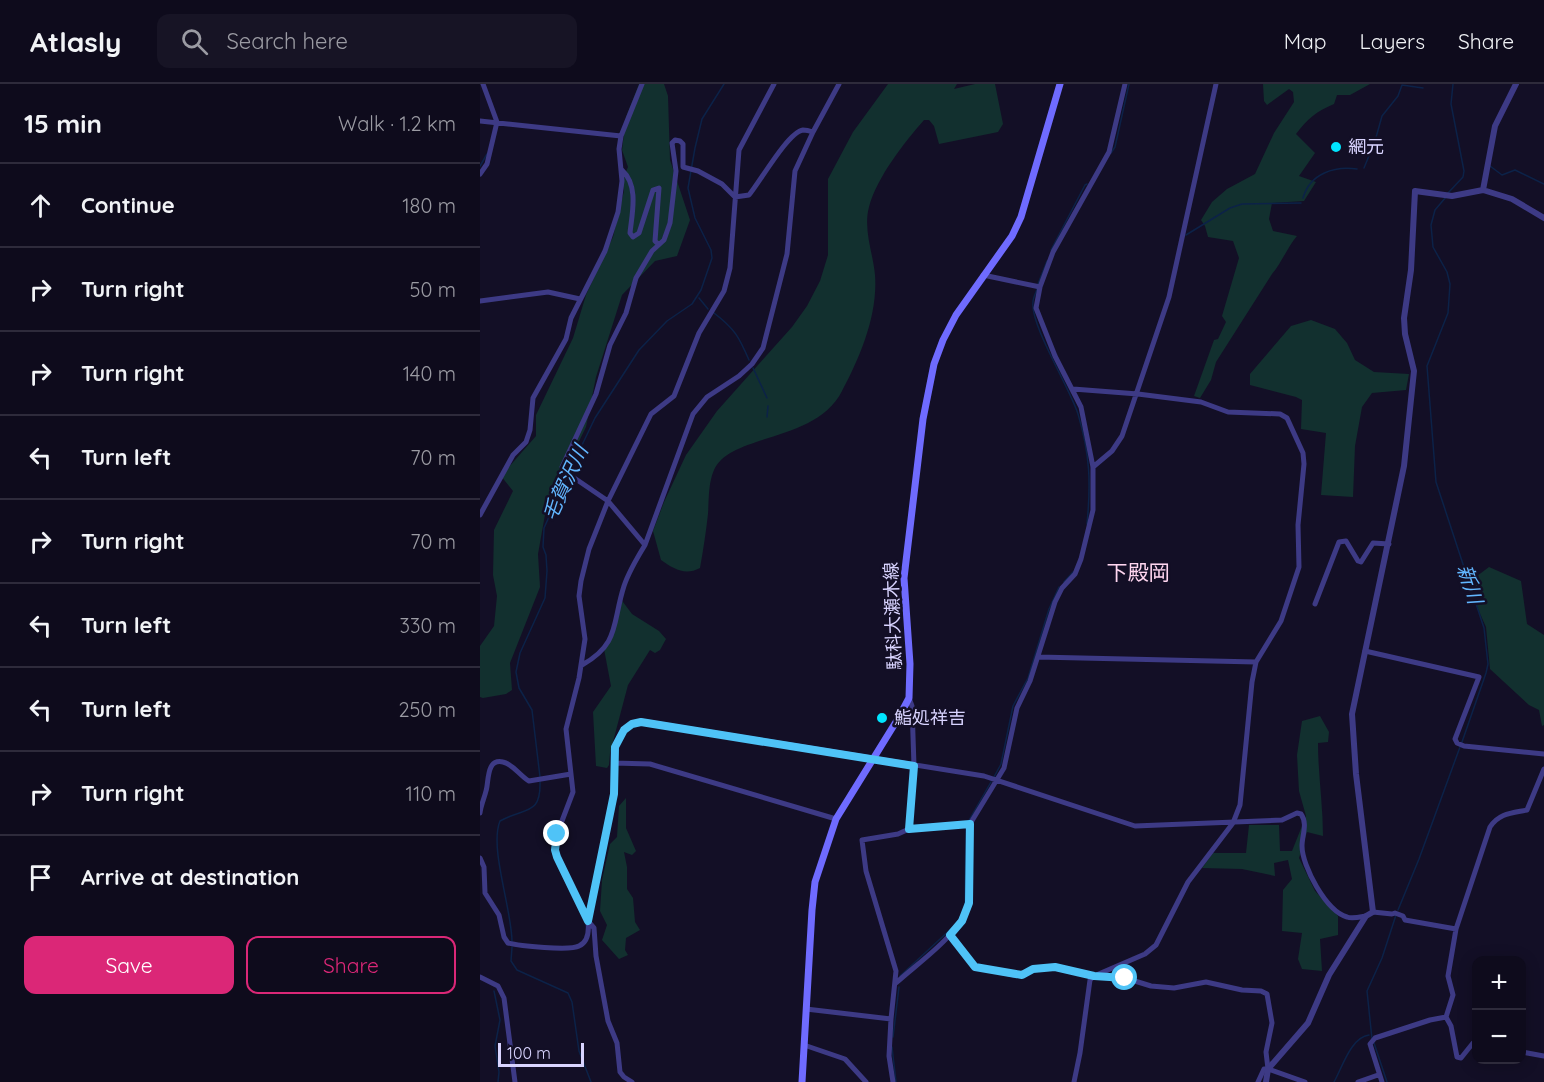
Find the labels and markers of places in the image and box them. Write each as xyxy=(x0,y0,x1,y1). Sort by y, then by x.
place label: 網元 xyxy=(1348,135,1384,158)
marker: 網元 xyxy=(1329,140,1343,154)
place label: 鮨処祥吉 xyxy=(894,706,966,729)
marker: 鮨処祥吉 xyxy=(875,711,889,725)

